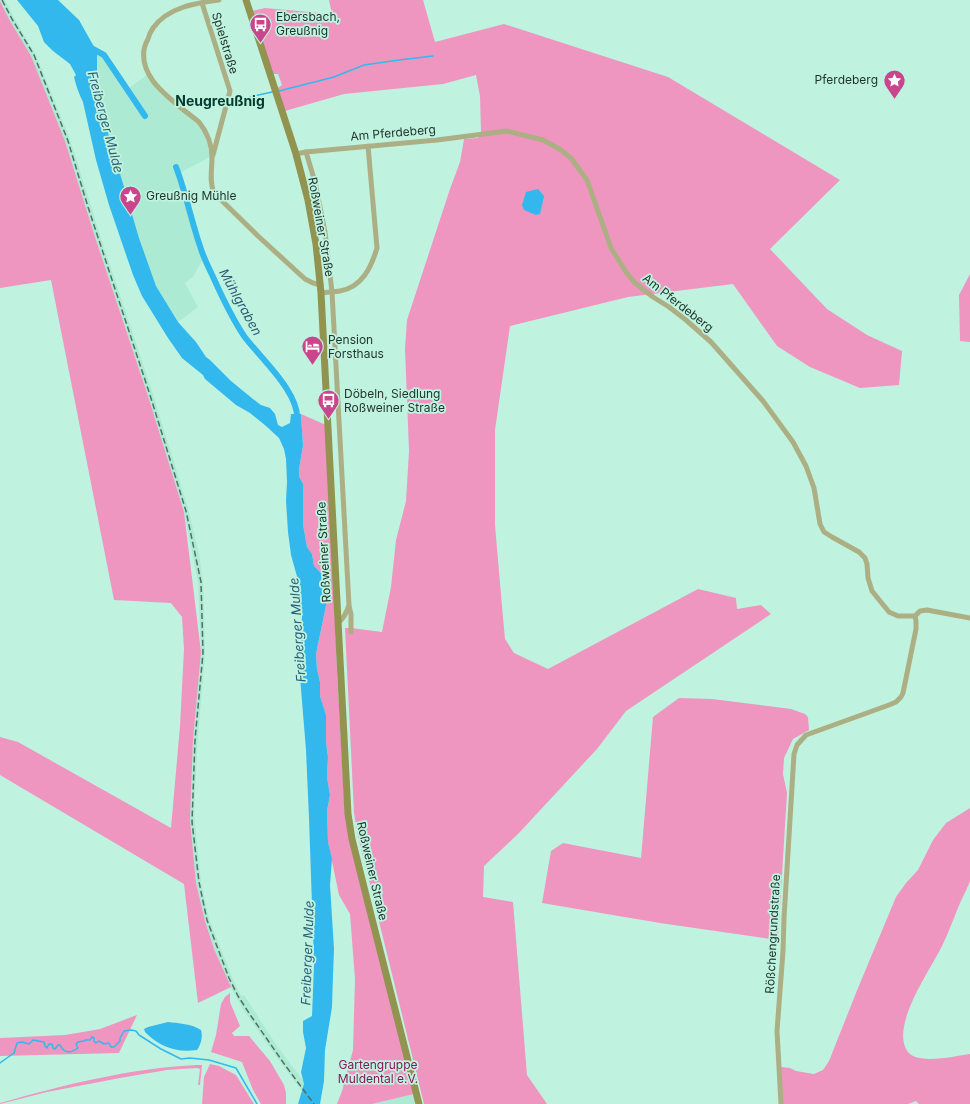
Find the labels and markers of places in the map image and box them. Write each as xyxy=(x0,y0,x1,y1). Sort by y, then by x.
place label: Ebersbach, Greußnig xyxy=(276,9,340,38)
bus stop icon: Ebersbach, Greußnig xyxy=(247,11,273,44)
place icon: Pferdeberg xyxy=(881,67,907,100)
place label: Pferdeberg xyxy=(815,72,878,87)
place icon: Greußnig Mühle xyxy=(117,183,143,216)
place label: Greußnig Mühle xyxy=(146,188,236,203)
place label: Pension Forsthaus xyxy=(328,332,384,361)
hotel icon: Pension Forsthaus xyxy=(300,334,326,367)
place label: Döbeln, Siedlung Roßweiner Straße xyxy=(344,386,445,415)
bus stop icon: Döbeln, Siedlung Roßweiner Straße xyxy=(315,388,341,421)

